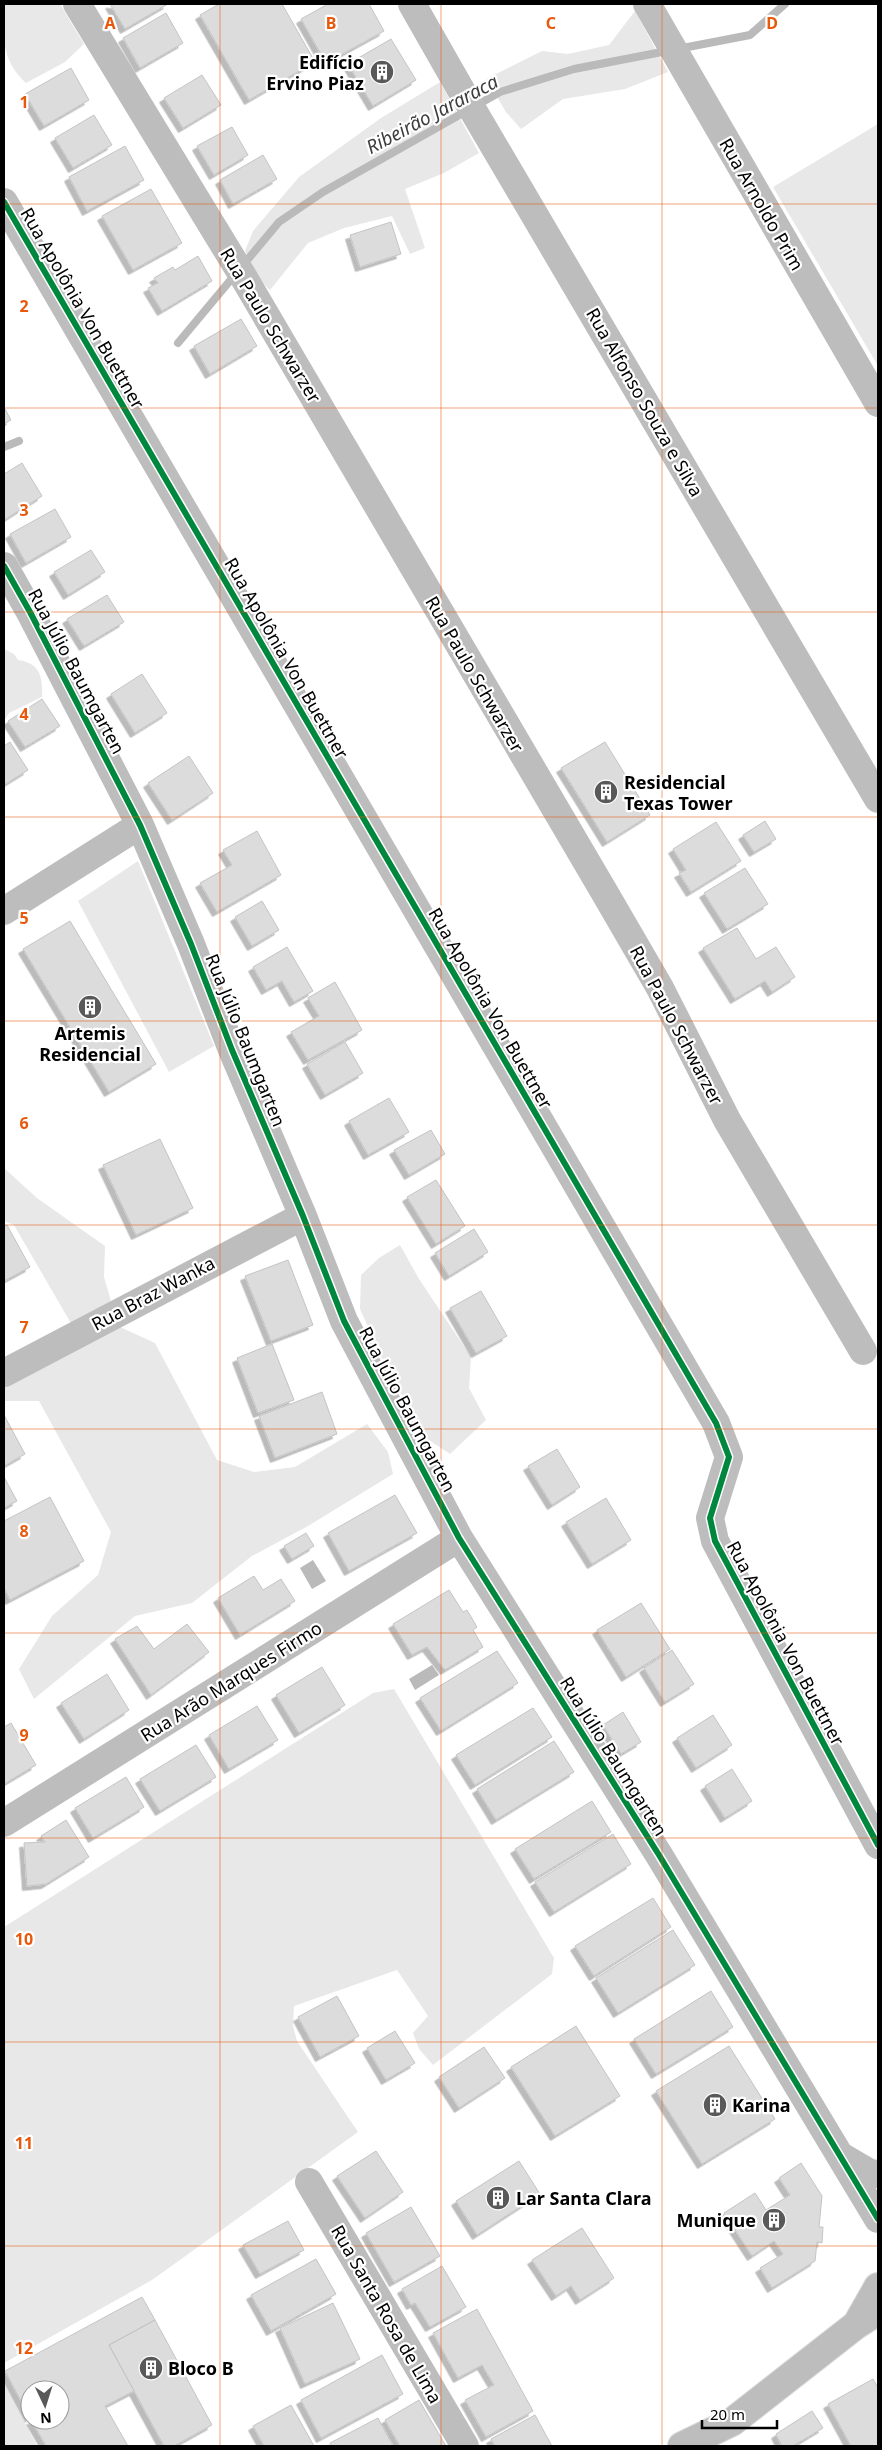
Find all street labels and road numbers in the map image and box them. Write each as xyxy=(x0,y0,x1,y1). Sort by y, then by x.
street label: Rua Arnoldo Prim xyxy=(714,133,810,275)
street label: Rua Apolônia Von Buettner xyxy=(15,203,151,413)
street label: Rua Paulo Schwarzer xyxy=(215,243,327,407)
street label: Rua Alfonso Souza e Silva xyxy=(581,303,709,501)
street label: Rua Apolônia Von Buettner xyxy=(219,553,355,763)
street label: Rua Júlio Baumgarten xyxy=(23,584,131,758)
street label: Rua Paulo Schwarzer xyxy=(420,591,530,757)
street label: Rua Apolônia Von Buettner xyxy=(423,903,559,1113)
street label: Rua Paulo Schwarzer xyxy=(625,941,729,1109)
street label: Rua Júlio Baumgarten xyxy=(200,950,292,1130)
street label: Rua Braz Wanka xyxy=(87,1250,219,1336)
street label: Rua Júlio Baumgarten xyxy=(354,1322,462,1496)
street label: Rua Apolônia Von Buettner xyxy=(722,1537,850,1750)
street label: Rua Arão Marques Firmo xyxy=(136,1615,326,1747)
street label: Rua Júlio Baumgarten xyxy=(555,1672,673,1840)
street label: Rua Santa Rosa de Lima xyxy=(326,2221,448,2407)

